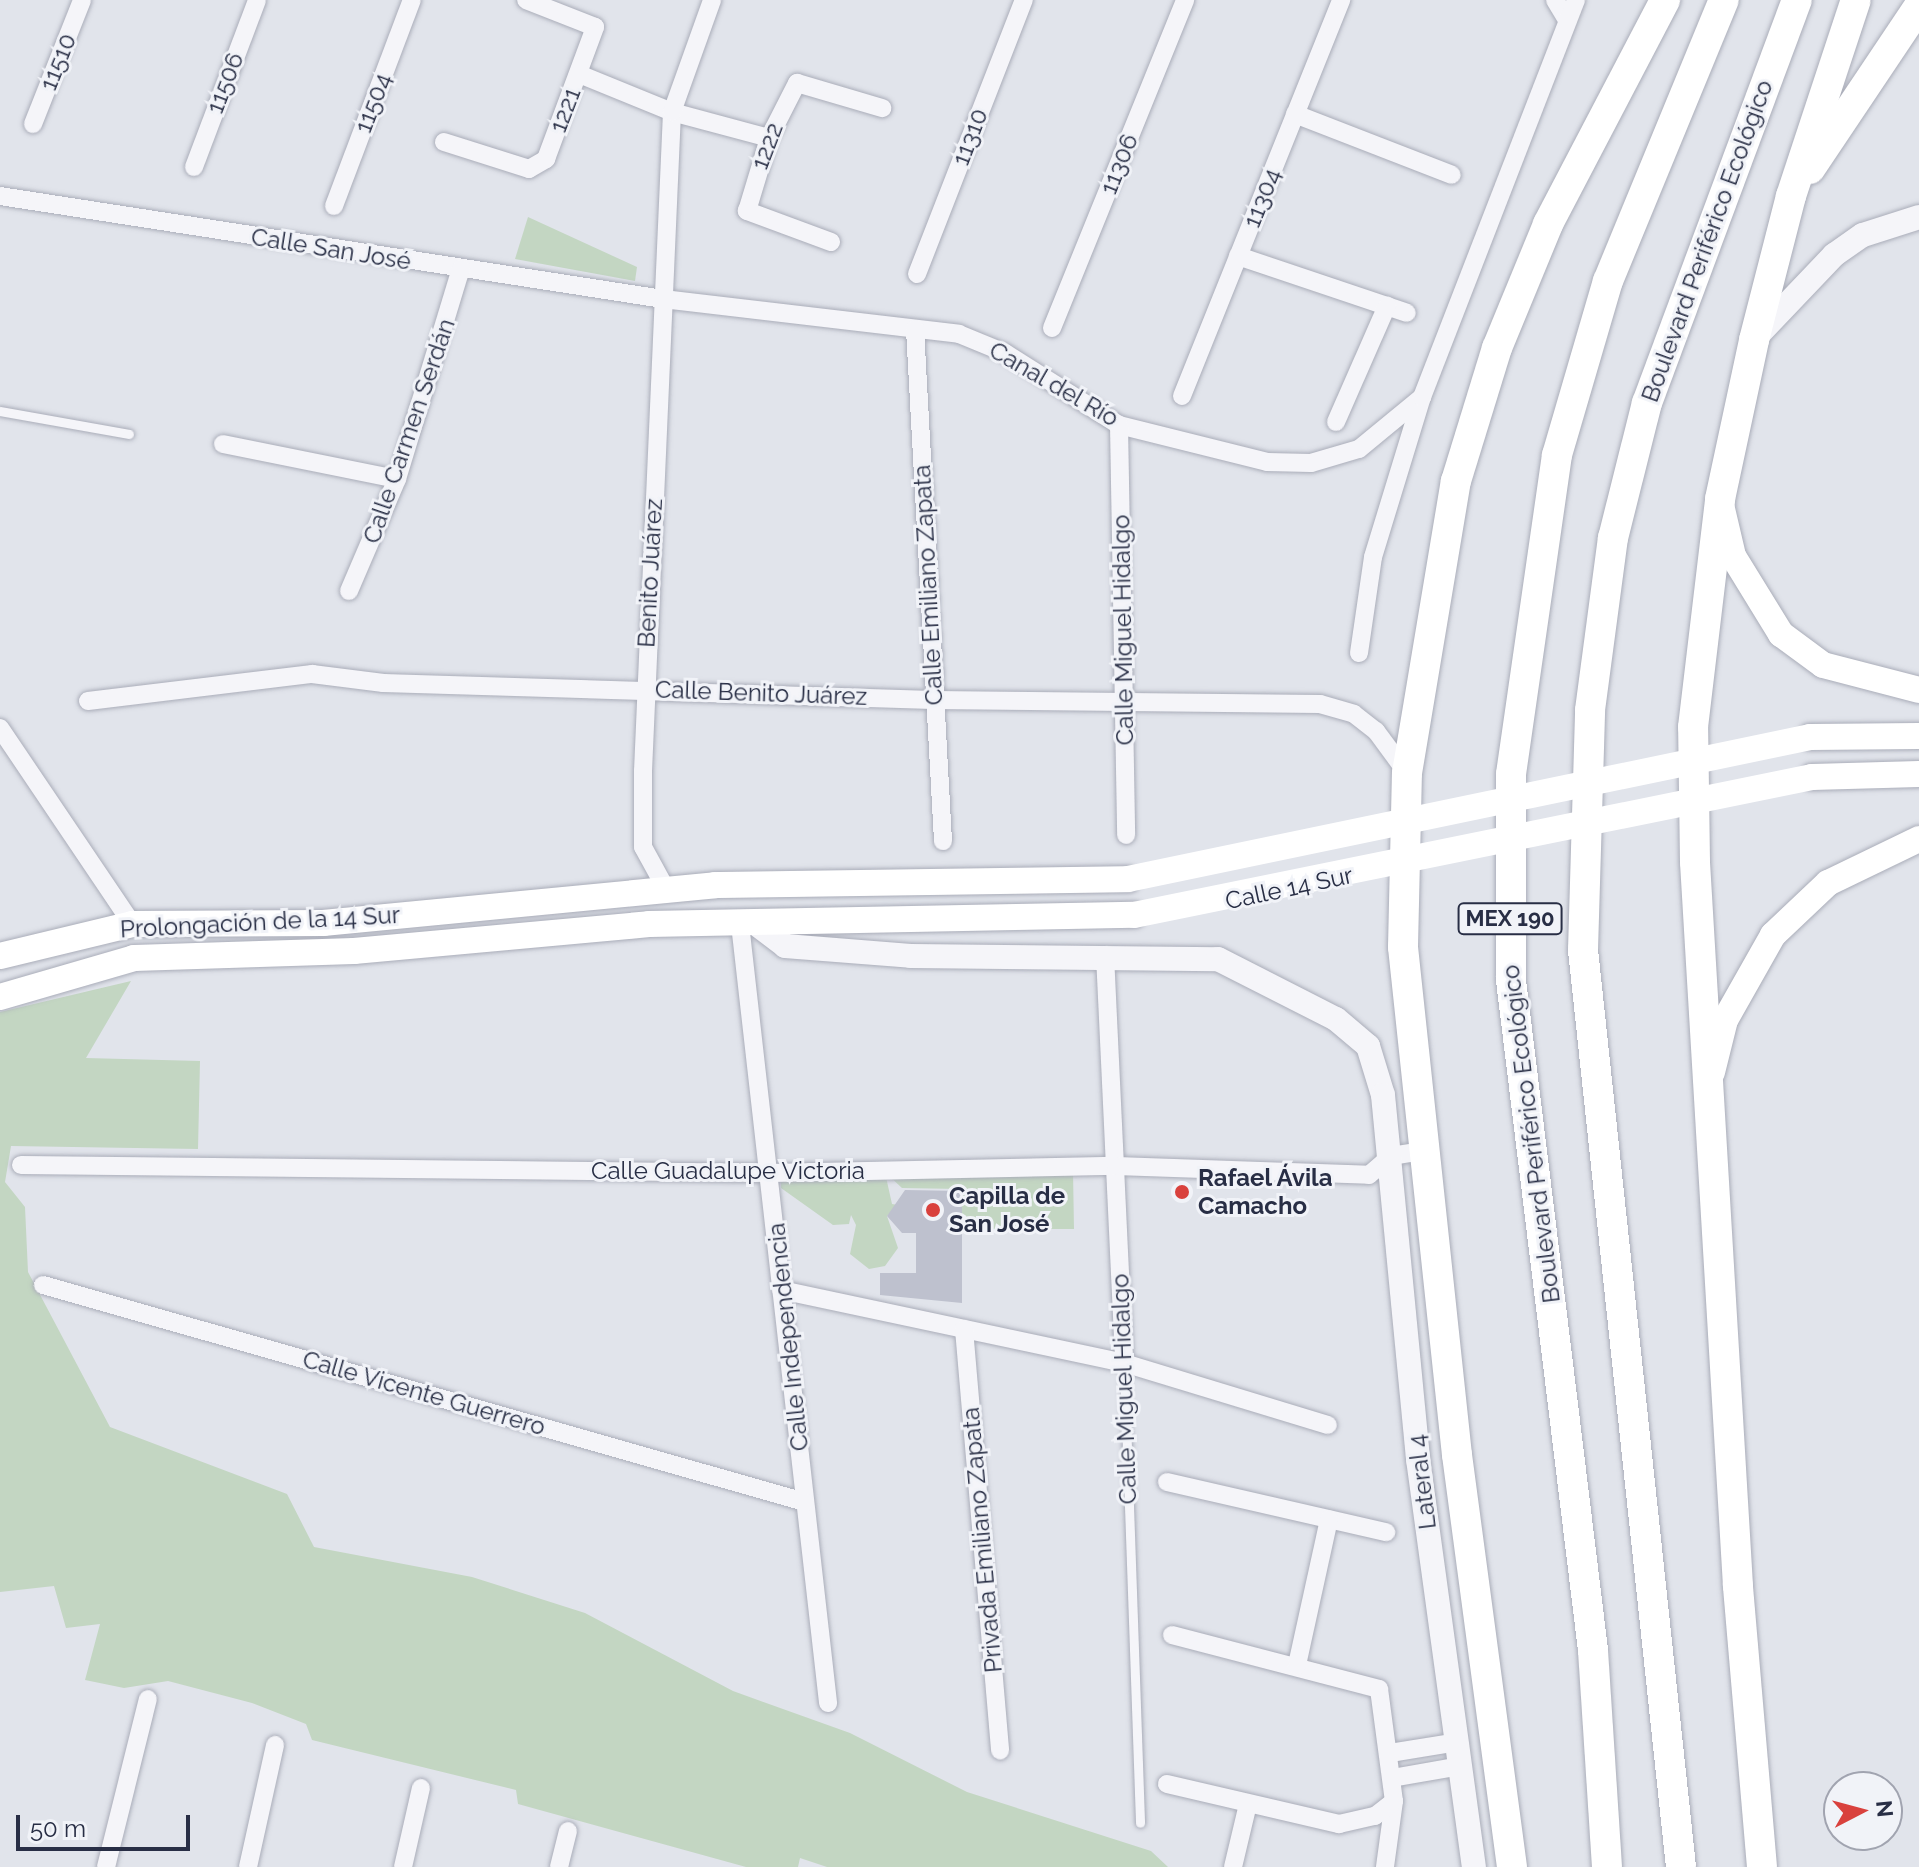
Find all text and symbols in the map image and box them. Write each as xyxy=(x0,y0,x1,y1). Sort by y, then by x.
street label: 11510 xyxy=(34,29,82,95)
street label: 11506 xyxy=(200,49,250,117)
street label: 11504 xyxy=(349,69,397,137)
street label: Boulevard Periférico Ecológico xyxy=(1635,76,1779,406)
street label: 1221 xyxy=(543,84,587,136)
street label: 11310 xyxy=(946,105,994,169)
street label: 1222 xyxy=(745,119,789,173)
street label: 11306 xyxy=(1094,130,1144,198)
street label: 11304 xyxy=(1237,164,1287,232)
street label: Calle San José xyxy=(249,222,413,276)
street label: Calle Carmen Serdán xyxy=(357,315,461,547)
street label: Canal del Río xyxy=(984,335,1124,433)
street label: Calle Emiliano Zapata xyxy=(907,464,949,706)
street label: Benito Juárez xyxy=(632,497,668,649)
street label: Calle Miguel Hidalgo xyxy=(1107,514,1139,746)
street label: Calle Benito Juárez xyxy=(654,675,868,711)
street label: Calle 14 Sur xyxy=(1223,860,1355,916)
street label: Prolongación de la 14 Sur xyxy=(119,900,401,944)
road number: MEX 190 xyxy=(1456,901,1564,937)
street label: Boulevard Periférico Ecológico xyxy=(1496,963,1566,1305)
street label: Calle Guadalupe Victoria xyxy=(591,1157,865,1185)
place label: Rafael Ávila Camacho xyxy=(1198,1164,1334,1220)
place label: Capilla de San José xyxy=(949,1182,1065,1238)
marker: Rafael Ávila Camacho xyxy=(1173,1183,1191,1201)
marker: Capilla de San José xyxy=(924,1201,942,1219)
street label: Calle Independencia xyxy=(762,1222,814,1452)
street label: Calle Miguel Hidalgo xyxy=(1106,1273,1142,1505)
street label: Calle Vicente Guerrero xyxy=(299,1344,549,1442)
street label: Privada Emiliano Zapata xyxy=(956,1406,1008,1674)
street label: Lateral 4 xyxy=(1402,1433,1442,1531)
north arrow xyxy=(1823,1771,1903,1851)
scale bar xyxy=(20,1799,194,1849)
text: N xyxy=(1871,1799,1899,1818)
text: 50 m xyxy=(30,1814,86,1843)

